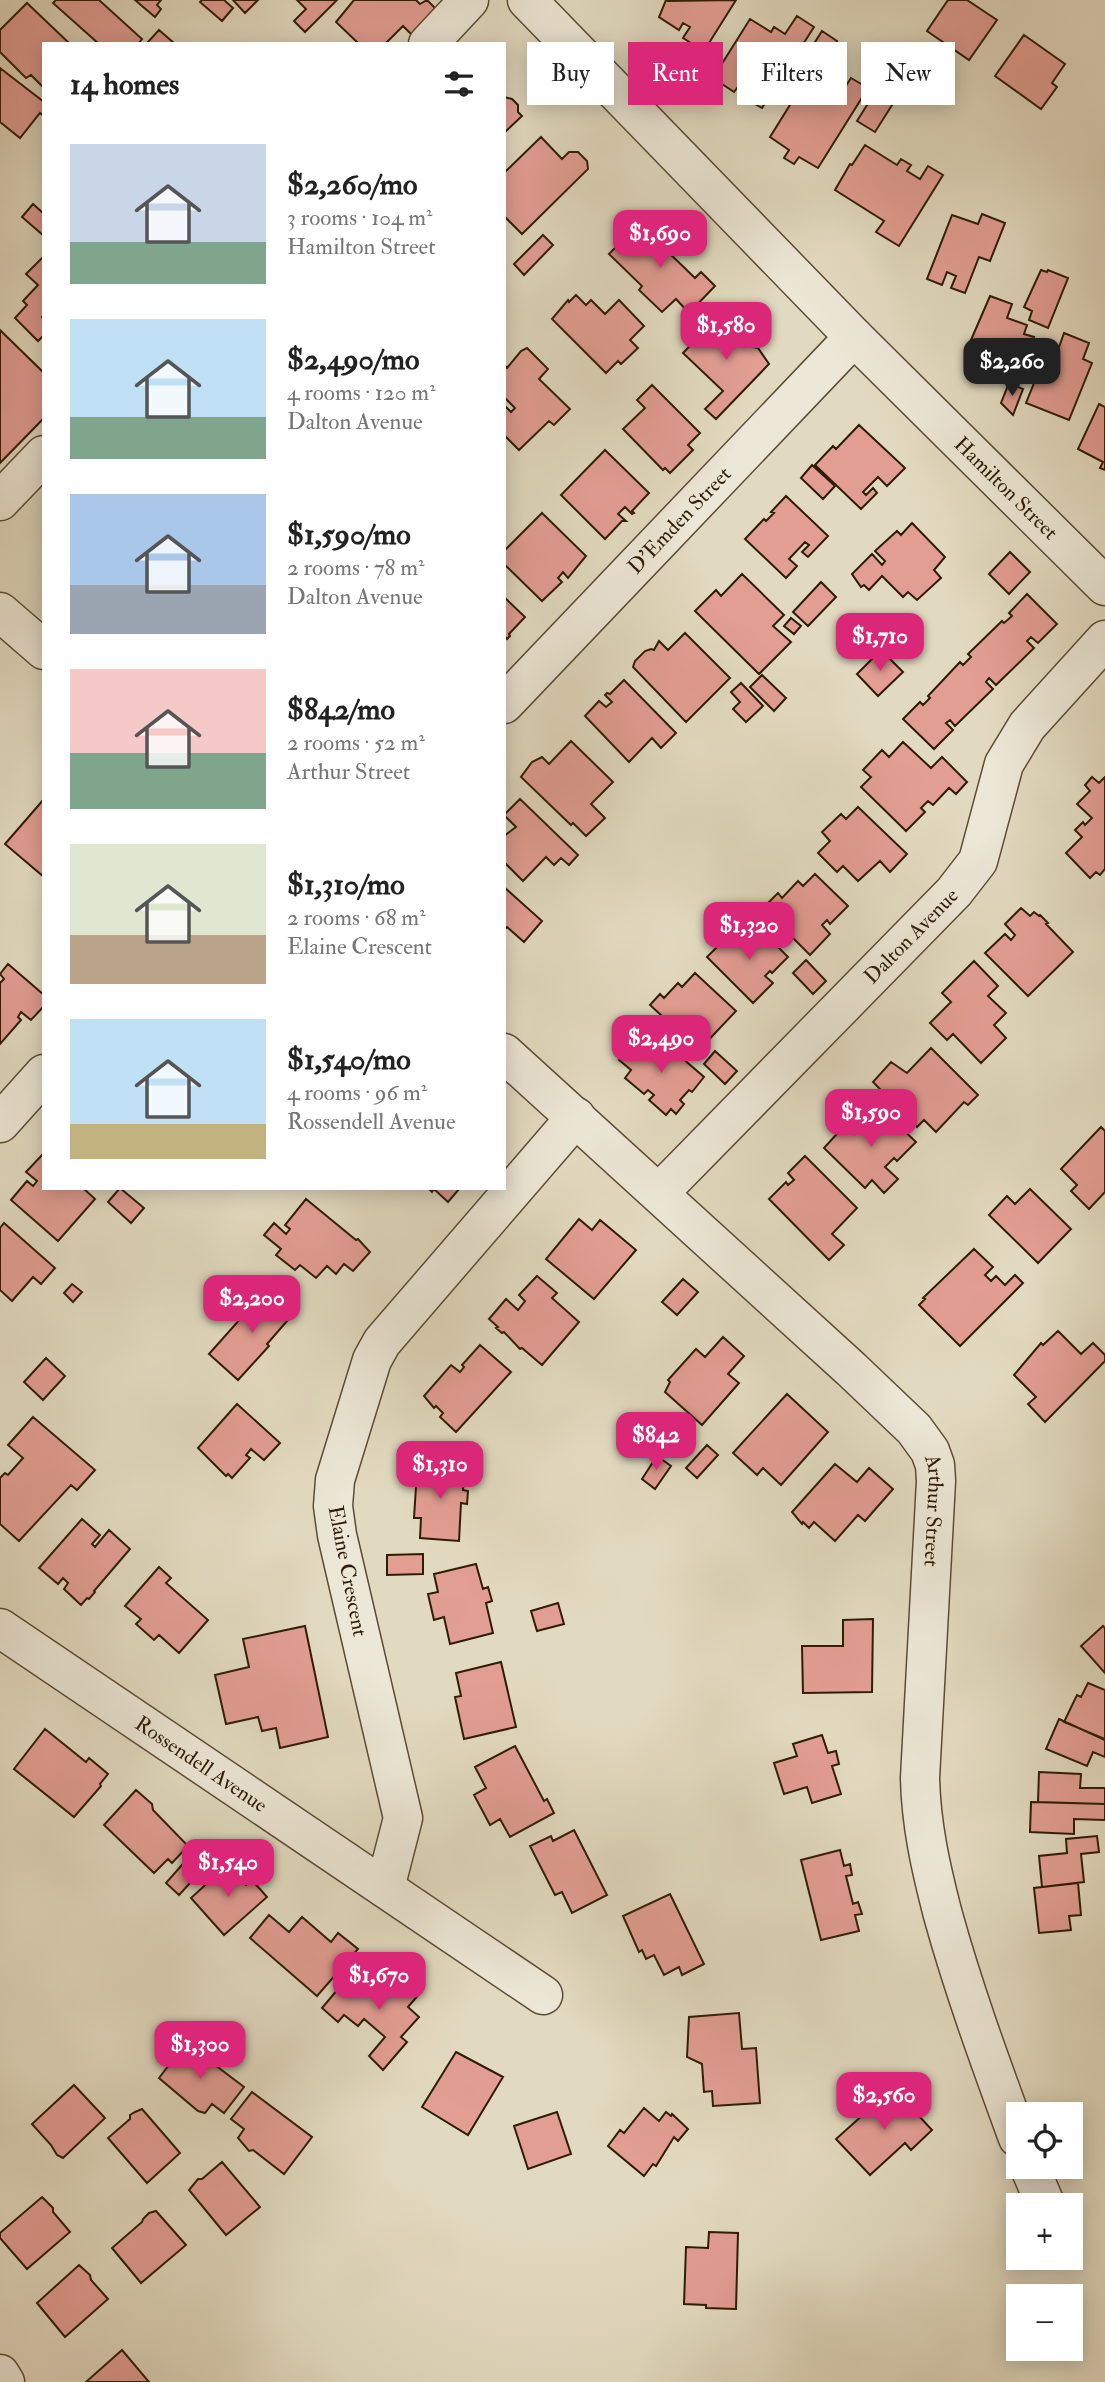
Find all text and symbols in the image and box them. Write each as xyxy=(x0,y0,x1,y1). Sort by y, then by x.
chip: Buy xyxy=(527,42,614,105)
chip: Rent xyxy=(628,42,723,105)
chip: Filters xyxy=(737,42,847,105)
chip: New xyxy=(861,42,955,105)
icon: filters xyxy=(440,65,478,103)
text: 14 homes xyxy=(70,66,179,103)
text: $2,260/mo xyxy=(287,166,417,203)
icon: home xyxy=(126,172,210,256)
text: 3 rooms · 104 m² xyxy=(287,203,433,232)
pin: $1,690 xyxy=(603,210,717,270)
text: $1,690 xyxy=(629,218,691,247)
text: Hamilton Street xyxy=(287,232,436,261)
pin: $1,580 xyxy=(669,302,783,362)
text: $1,580 xyxy=(696,310,756,339)
pin: $2,260 xyxy=(955,338,1069,398)
text: $2,490/mo xyxy=(287,341,419,378)
text: $2,260 xyxy=(979,346,1045,375)
icon: home xyxy=(126,347,210,431)
text: 4 rooms · 120 m² xyxy=(287,378,436,407)
text: Dalton Avenue xyxy=(287,407,423,436)
street label: Hamilton Street xyxy=(948,431,1064,546)
street label: D'Emden Street xyxy=(622,461,737,580)
text: $1,590/mo xyxy=(287,516,411,553)
icon: home xyxy=(126,522,210,606)
text: 2 rooms · 78 m² xyxy=(287,553,425,582)
text: Dalton Avenue xyxy=(287,582,423,611)
pin: $1,710 xyxy=(823,614,937,673)
text: $1,710 xyxy=(852,621,908,650)
text: $842/mo xyxy=(287,691,395,728)
icon: home xyxy=(126,697,210,781)
text: 2 rooms · 52 m² xyxy=(287,728,425,757)
text: Arthur Street xyxy=(287,757,410,786)
text: $1,310/mo xyxy=(287,866,405,903)
icon: home xyxy=(126,872,210,956)
street label: Dalton Avenue xyxy=(858,882,965,990)
pin: $1,320 xyxy=(692,902,806,962)
text: 2 rooms · 68 m² xyxy=(287,903,426,932)
text: $1,320 xyxy=(720,910,778,939)
text: Elaine Crescent xyxy=(287,932,432,961)
pin: $2,490 xyxy=(604,1016,718,1075)
text: $2,490 xyxy=(628,1023,694,1052)
text: $1,540/mo xyxy=(287,1041,411,1078)
icon: home xyxy=(126,1047,210,1131)
text: 4 rooms · 96 m² xyxy=(287,1078,427,1107)
pin: $1,590 xyxy=(814,1090,928,1149)
text: $1,590 xyxy=(841,1097,901,1126)
text: Rossendell Avenue xyxy=(287,1107,456,1136)
pin: $2,200 xyxy=(195,1276,309,1335)
text: $2,200 xyxy=(219,1283,285,1312)
pin: $842 xyxy=(615,1412,697,1472)
text: $842 xyxy=(632,1420,680,1449)
pin: $1,310 xyxy=(383,1442,497,1501)
text: $1,310 xyxy=(412,1449,468,1478)
street label: Arthur Street xyxy=(917,1450,949,1568)
street label: Elaine Crescent xyxy=(322,1504,373,1639)
street label: Rossendell Avenue xyxy=(130,1710,273,1819)
pin: $1,540 xyxy=(171,1840,285,1899)
text: $1,540 xyxy=(198,1847,258,1876)
pin: $1,670 xyxy=(322,1952,436,2012)
text: $1,670 xyxy=(349,1960,409,1989)
pin: $1,300 xyxy=(143,2022,257,2081)
text: $1,300 xyxy=(170,2029,230,2058)
pin: $2,560 xyxy=(827,2072,941,2132)
text: $2,560 xyxy=(852,2080,916,2109)
map controls xyxy=(1006,2102,1083,2361)
button: locate xyxy=(1006,2102,1083,2179)
button: + xyxy=(1006,2193,1083,2270)
button: − xyxy=(1006,2284,1083,2361)

